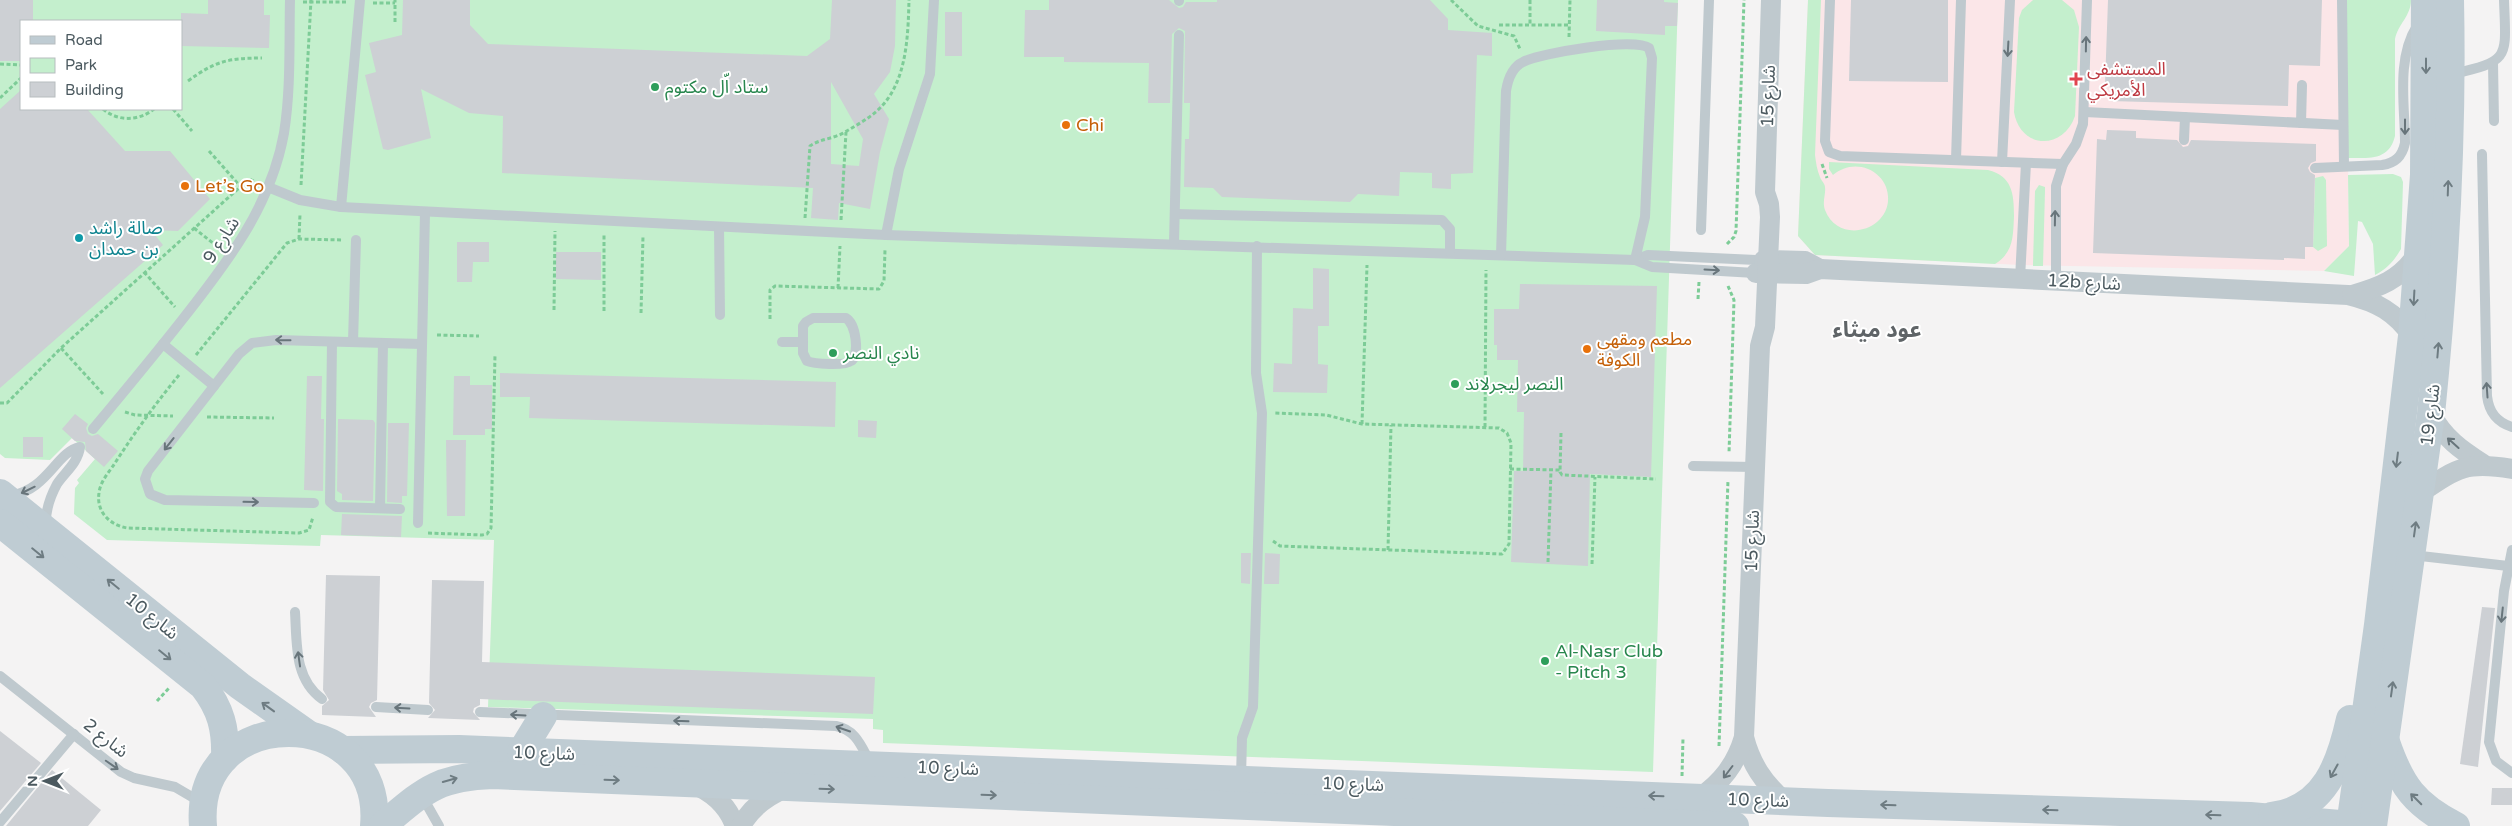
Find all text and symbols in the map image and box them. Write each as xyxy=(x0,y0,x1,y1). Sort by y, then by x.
legend xyxy=(20,20,182,110)
text: Road xyxy=(65,31,103,49)
one-way arrow xyxy=(2081,36,2091,52)
one-way arrow xyxy=(2003,40,2012,56)
text: Park xyxy=(65,56,97,74)
place label: المستشفى الأمريكي xyxy=(2087,58,2166,103)
one-way arrow xyxy=(2421,58,2431,74)
street label: شارع 15 xyxy=(1756,64,1783,128)
place label: ستاد اّل مكتوم xyxy=(665,72,768,101)
marker: المستشفى الأمريكي xyxy=(2069,72,2083,86)
text: Building xyxy=(65,81,124,99)
marker: ستاد اّل مكتوم xyxy=(649,81,661,93)
place label: Chi xyxy=(1076,114,1104,136)
marker: Chi xyxy=(1060,119,1072,131)
one-way arrow xyxy=(2400,119,2410,135)
place label: Let’s Go xyxy=(195,175,264,197)
marker: Let’s Go xyxy=(179,180,191,192)
one-way arrow xyxy=(2443,180,2453,196)
one-way arrow xyxy=(2050,210,2060,226)
street label: شارع 9 xyxy=(198,213,247,269)
place label: صالة راشد بن حمدان xyxy=(89,217,163,260)
marker: صالة راشد بن حمدان xyxy=(73,232,85,244)
one-way arrow xyxy=(1704,266,1720,275)
street label: 12b شارع xyxy=(2046,269,2121,298)
one-way arrow xyxy=(2409,290,2418,306)
district label: عود ميثاء xyxy=(1832,317,1922,343)
place label: مطعم ومقهى الكوفة xyxy=(1597,328,1692,371)
one-way arrow xyxy=(275,336,291,345)
place label: نادي النصر xyxy=(842,342,919,366)
one-way arrow xyxy=(2433,342,2442,358)
marker: مطعم ومقهى الكوفة xyxy=(1581,343,1593,355)
marker: نادي النصر xyxy=(827,347,839,359)
place label: النصر ليجرلاند xyxy=(1465,373,1563,395)
marker: النصر ليجرلاند xyxy=(1449,378,1461,390)
one-way arrow xyxy=(2482,382,2491,398)
street label: شارع 19 xyxy=(2415,383,2448,448)
one-way arrow xyxy=(163,437,174,450)
one-way arrow xyxy=(2446,437,2459,449)
one-way arrow xyxy=(2392,452,2402,468)
one-way arrow xyxy=(21,486,36,495)
one-way arrow xyxy=(243,497,259,507)
street label: شارع 15 xyxy=(1740,509,1767,573)
one-way arrow xyxy=(2410,521,2420,537)
one-way arrow xyxy=(31,548,44,559)
one-way arrow xyxy=(107,578,120,589)
street label: شارع 10 xyxy=(119,588,183,647)
one-way arrow xyxy=(2497,607,2507,623)
place label: Al-Nasr Club - Pitch 3 xyxy=(1555,640,1663,683)
one-way arrow xyxy=(158,650,171,661)
one-way arrow xyxy=(294,652,304,668)
marker: Al-Nasr Club - Pitch 3 xyxy=(1539,655,1551,667)
one-way arrow xyxy=(2387,682,2397,698)
one-way arrow xyxy=(261,702,275,712)
one-way arrow xyxy=(395,704,411,713)
one-way arrow xyxy=(511,710,527,719)
street label: شارع 2 xyxy=(77,714,133,765)
one-way arrow xyxy=(673,716,689,725)
one-way arrow xyxy=(835,724,851,733)
street label: شارع 10 xyxy=(512,741,576,768)
north arrow xyxy=(20,756,70,806)
street label: شارع 10 xyxy=(916,756,980,783)
one-way arrow xyxy=(105,760,119,770)
one-way arrow xyxy=(2328,763,2338,777)
one-way arrow xyxy=(1722,765,1733,778)
street label: شارع 10 xyxy=(1321,772,1385,799)
text: N xyxy=(24,775,41,787)
one-way arrow xyxy=(442,775,458,784)
one-way arrow xyxy=(604,775,620,784)
one-way arrow xyxy=(818,784,835,794)
street label: شارع 10 xyxy=(1726,788,1790,815)
one-way arrow xyxy=(981,791,997,800)
one-way arrow xyxy=(1648,791,1664,801)
one-way arrow xyxy=(2410,793,2422,805)
one-way arrow xyxy=(1880,800,1896,809)
one-way arrow xyxy=(2043,805,2059,815)
one-way arrow xyxy=(2205,810,2222,820)

